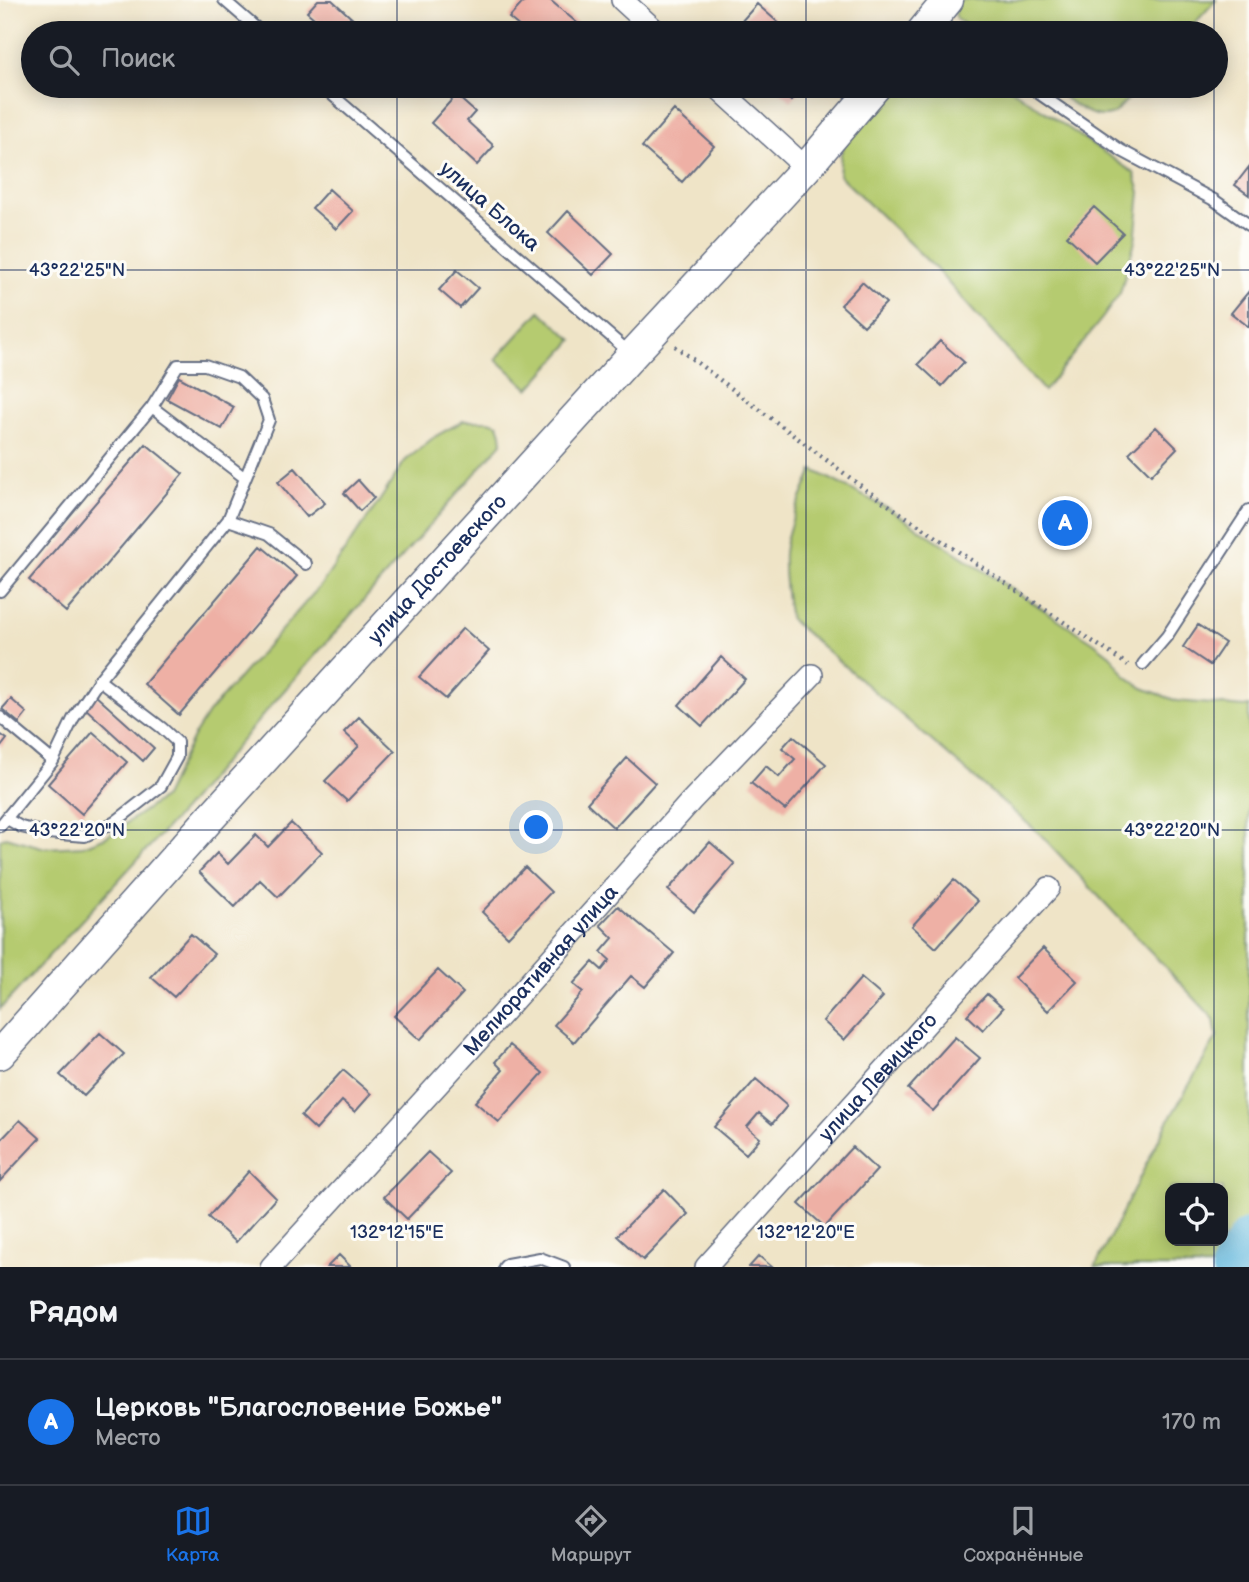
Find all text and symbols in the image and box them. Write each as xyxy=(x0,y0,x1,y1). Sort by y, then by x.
search box xyxy=(21,21,1228,98)
icon: search xyxy=(45,41,83,79)
text: Поиск xyxy=(101,44,175,75)
street label: улица Блока xyxy=(435,156,545,257)
text: 43°22'25"N xyxy=(29,260,125,281)
text: 43°22'25"N xyxy=(1124,260,1220,281)
street label: улица Достоевского xyxy=(363,489,512,649)
pin: A xyxy=(1042,497,1088,549)
your location xyxy=(519,810,553,844)
text: 43°22'20"N xyxy=(29,820,125,841)
text: 43°22'20"N xyxy=(1124,820,1220,841)
street label: Мелиоративная улица xyxy=(458,879,624,1061)
street label: улица Левицкого xyxy=(814,1008,943,1147)
map controls xyxy=(1165,1183,1228,1246)
button: locate xyxy=(1165,1183,1228,1246)
text: 132°12'15"E xyxy=(350,1222,444,1243)
text: 132°12'20"E xyxy=(757,1222,855,1243)
text: Рядом xyxy=(28,1295,118,1331)
text: Церковь "Благословение Божье" xyxy=(95,1393,502,1424)
text: A xyxy=(44,1408,58,1436)
text: 170 m xyxy=(1162,1408,1221,1436)
text: Место xyxy=(95,1424,161,1452)
tab: Карта xyxy=(166,1502,219,1567)
tab: Маршрут xyxy=(551,1502,632,1567)
tab: Сохранённые xyxy=(963,1502,1083,1567)

